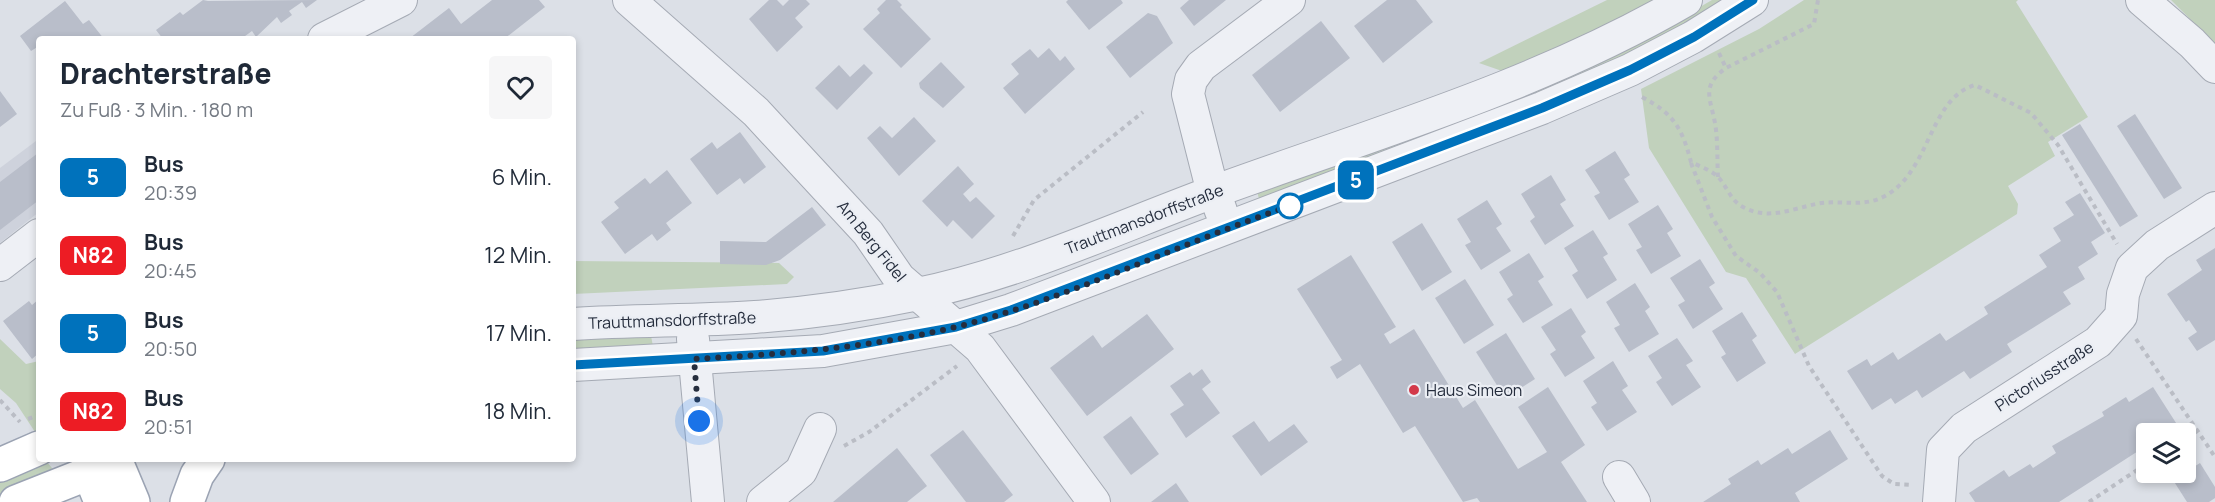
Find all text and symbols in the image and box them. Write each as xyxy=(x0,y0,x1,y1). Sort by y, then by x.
text: Drachterstraße xyxy=(60,54,272,92)
button: heart xyxy=(489,56,552,119)
text: Zu Fuß · 3 Min. · 180 m xyxy=(60,96,253,123)
text: Bus xyxy=(144,149,184,179)
line badge: 5 xyxy=(1336,160,1376,200)
text: 6 Min. xyxy=(492,162,552,192)
text: 5 xyxy=(87,163,99,191)
text: 5 xyxy=(1350,166,1362,194)
text: 20:39 xyxy=(144,179,197,206)
street label: Trauttmansdorffstraße xyxy=(1062,179,1226,259)
unlabelled marker xyxy=(1277,193,1303,219)
street label: Am Berg Fidel xyxy=(832,196,912,286)
text: Bus xyxy=(144,227,184,257)
text: 12 Min. xyxy=(484,240,552,270)
text: N82 xyxy=(73,241,113,269)
text: 20:45 xyxy=(144,257,197,284)
text: Bus xyxy=(144,305,184,335)
street label: Trauttmansdorffstraße xyxy=(588,306,756,334)
text: 17 Min. xyxy=(486,318,552,348)
text: 5 xyxy=(87,319,99,347)
text: 20:50 xyxy=(144,335,197,362)
street label: Pictoriusstraße xyxy=(1990,336,2098,416)
place label: Haus Simeon xyxy=(1426,379,1522,401)
text: Bus xyxy=(144,383,184,413)
marker: Haus Simeon xyxy=(1407,383,1421,397)
text: 18 Min. xyxy=(484,396,552,426)
text: N82 xyxy=(73,397,113,425)
your location xyxy=(684,406,714,436)
text: 20:51 xyxy=(144,413,193,440)
map controls xyxy=(2136,423,2196,483)
button: layers xyxy=(2136,423,2196,483)

